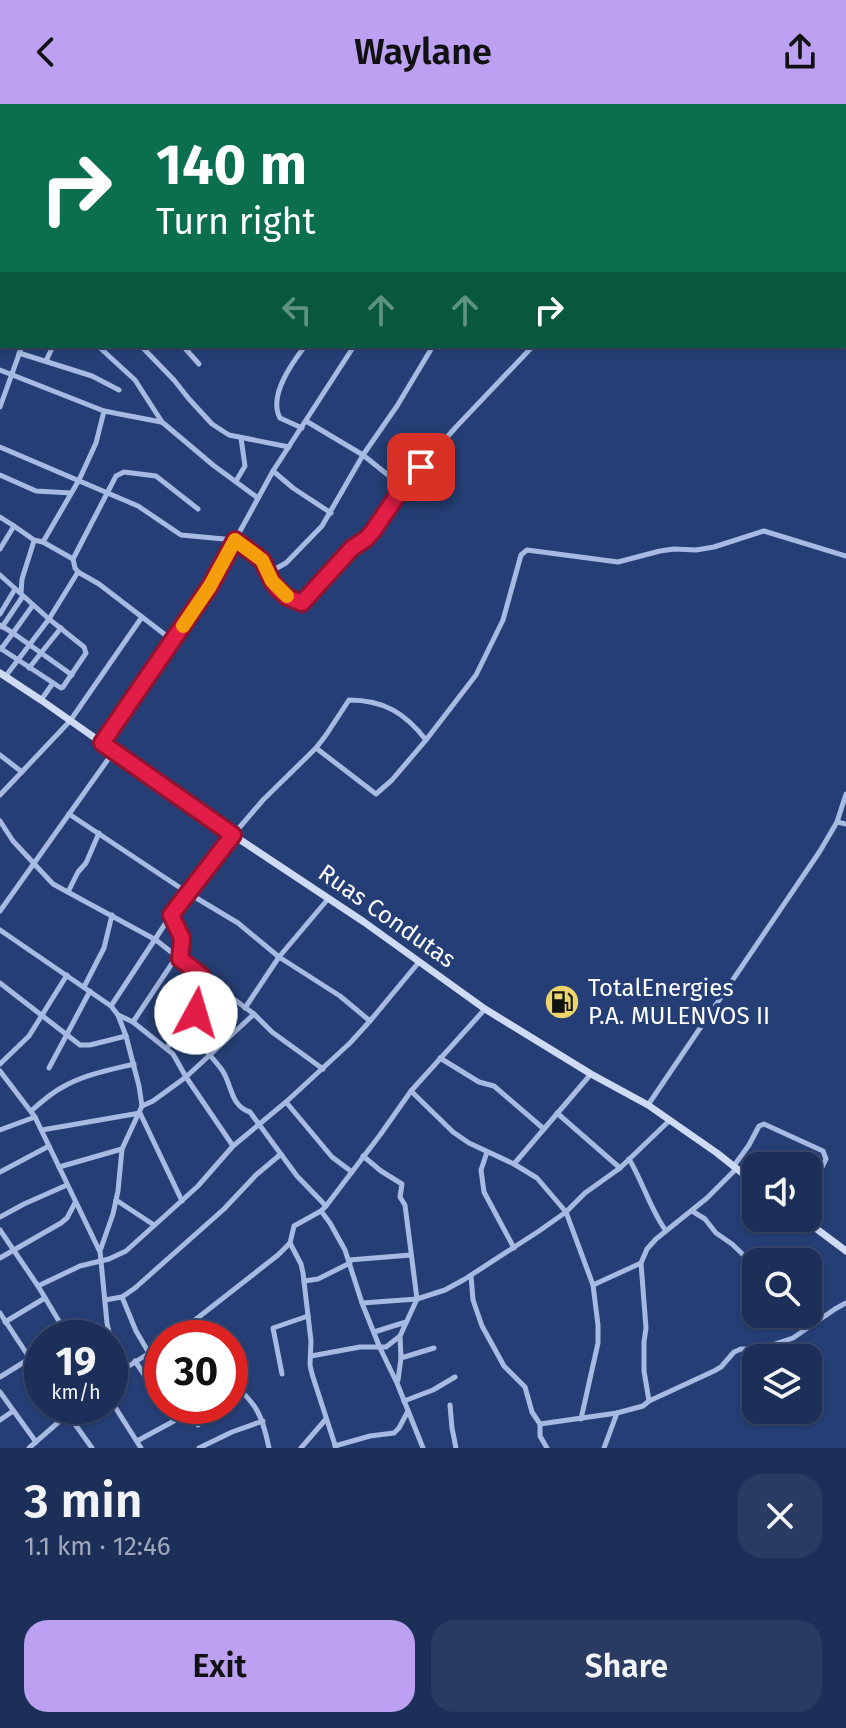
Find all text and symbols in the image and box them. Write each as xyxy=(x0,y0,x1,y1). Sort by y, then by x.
icon: back xyxy=(24,30,68,74)
text: Waylane xyxy=(354,30,492,74)
icon: share xyxy=(778,30,822,74)
text: 140 m xyxy=(156,132,307,199)
icon: right xyxy=(24,136,128,240)
text: Turn right xyxy=(156,200,316,244)
icon: left xyxy=(275,288,319,332)
icon: ahead xyxy=(359,288,403,332)
icon: ahead xyxy=(443,288,487,332)
icon: right xyxy=(527,288,571,332)
pin xyxy=(387,433,455,501)
icon: arrive xyxy=(399,445,443,489)
street label: Ruas Condutas xyxy=(313,858,461,974)
position arrow xyxy=(154,971,238,1055)
place label: TotalEnergies P.A. MULENVOS II xyxy=(588,974,770,1030)
fuel station icon: TotalEnergies P.A. MULENVOS II xyxy=(543,983,581,1021)
map controls xyxy=(742,1152,822,1424)
button: sound xyxy=(742,1152,822,1232)
button: search xyxy=(742,1248,822,1328)
speed limit sign: 30 xyxy=(144,1320,248,1424)
text: 19 xyxy=(56,1338,96,1386)
button: layers xyxy=(742,1344,822,1424)
text: km/h xyxy=(51,1380,101,1404)
text: 3 min xyxy=(24,1472,142,1530)
button: close xyxy=(738,1474,822,1558)
text: 1.1 km · 12:46 xyxy=(24,1531,171,1562)
button: Exit xyxy=(24,1620,415,1712)
button: Share xyxy=(431,1620,822,1712)

